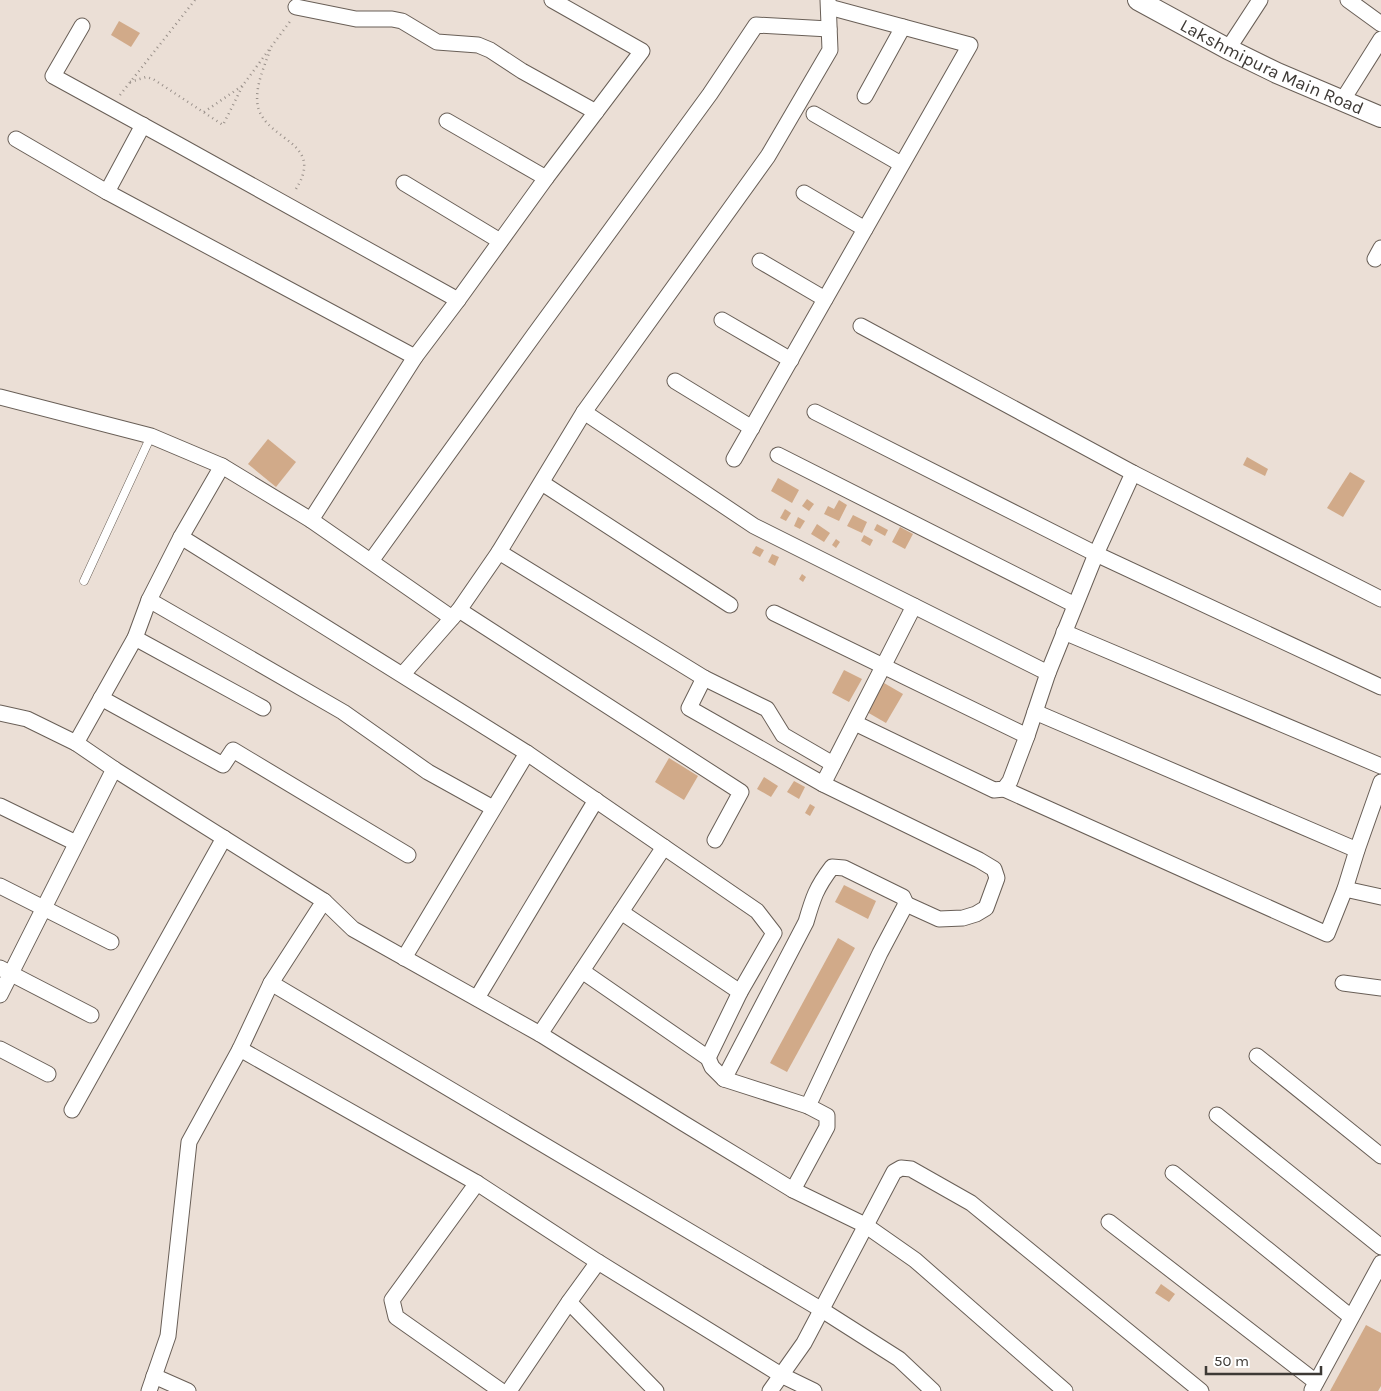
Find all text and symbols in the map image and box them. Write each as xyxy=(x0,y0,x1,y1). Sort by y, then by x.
street label: Lakshmipura Main Road xyxy=(1176,14,1367,119)
scale bar xyxy=(1206,1344,1321,1376)
text: 50 m xyxy=(1214,1352,1249,1370)

